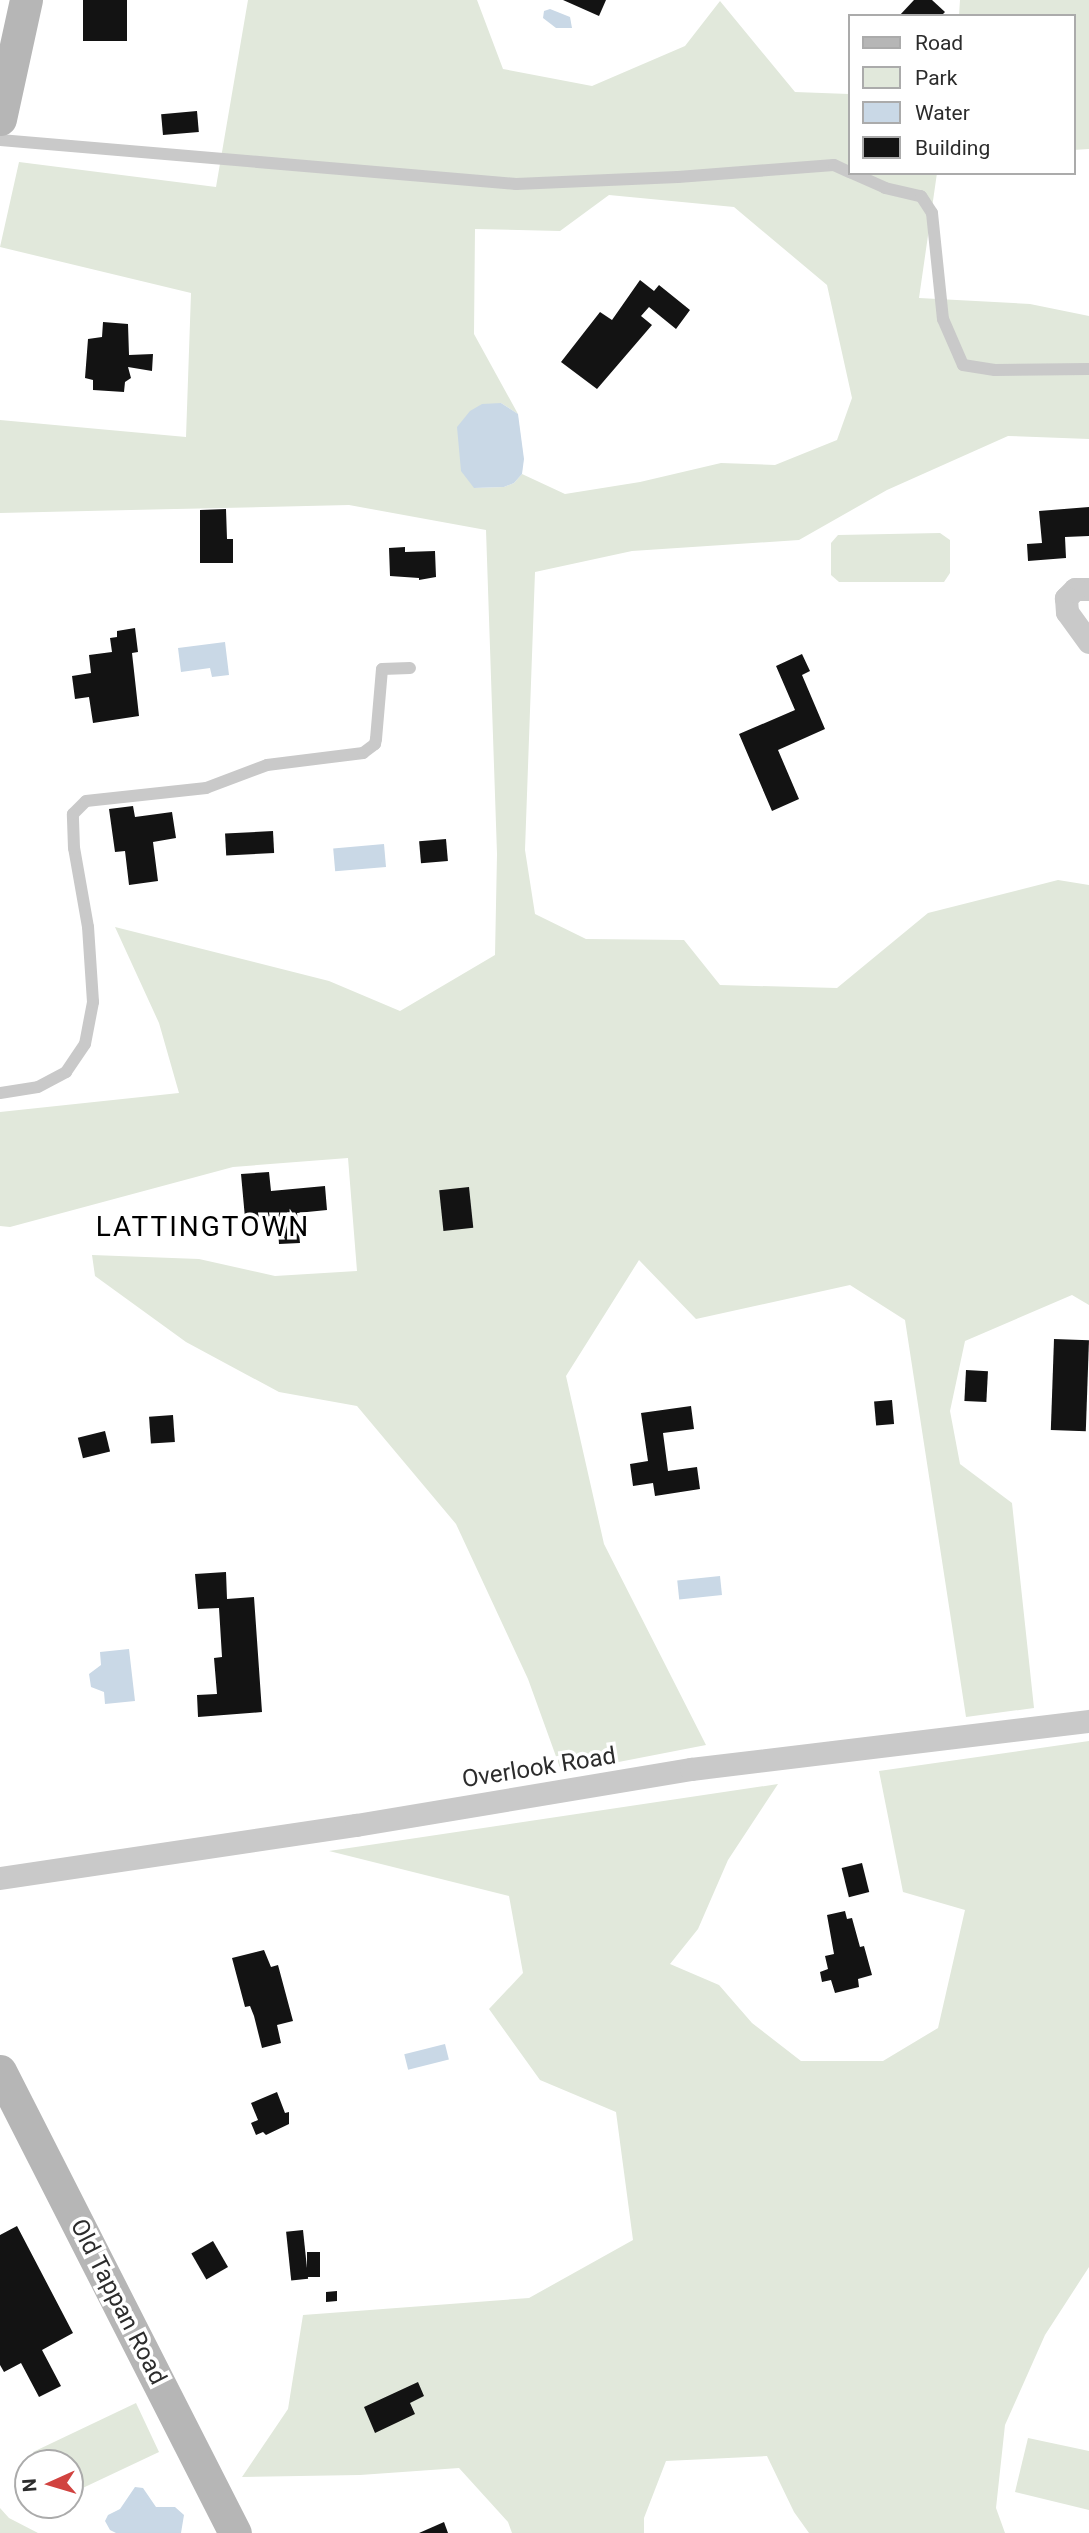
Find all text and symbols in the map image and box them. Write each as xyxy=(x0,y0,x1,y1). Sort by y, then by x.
legend xyxy=(848,14,1075,175)
text: Road xyxy=(915,31,963,55)
text: Park xyxy=(915,66,957,90)
text: Water xyxy=(915,101,970,125)
text: Building xyxy=(915,136,990,160)
district label: LATTINGTOWN xyxy=(97,1210,309,1244)
street label: Overlook Road xyxy=(460,1742,618,1794)
street label: Old Tappan Road xyxy=(64,2214,172,2390)
north arrow xyxy=(14,2449,84,2519)
text: N xyxy=(18,2478,41,2493)

